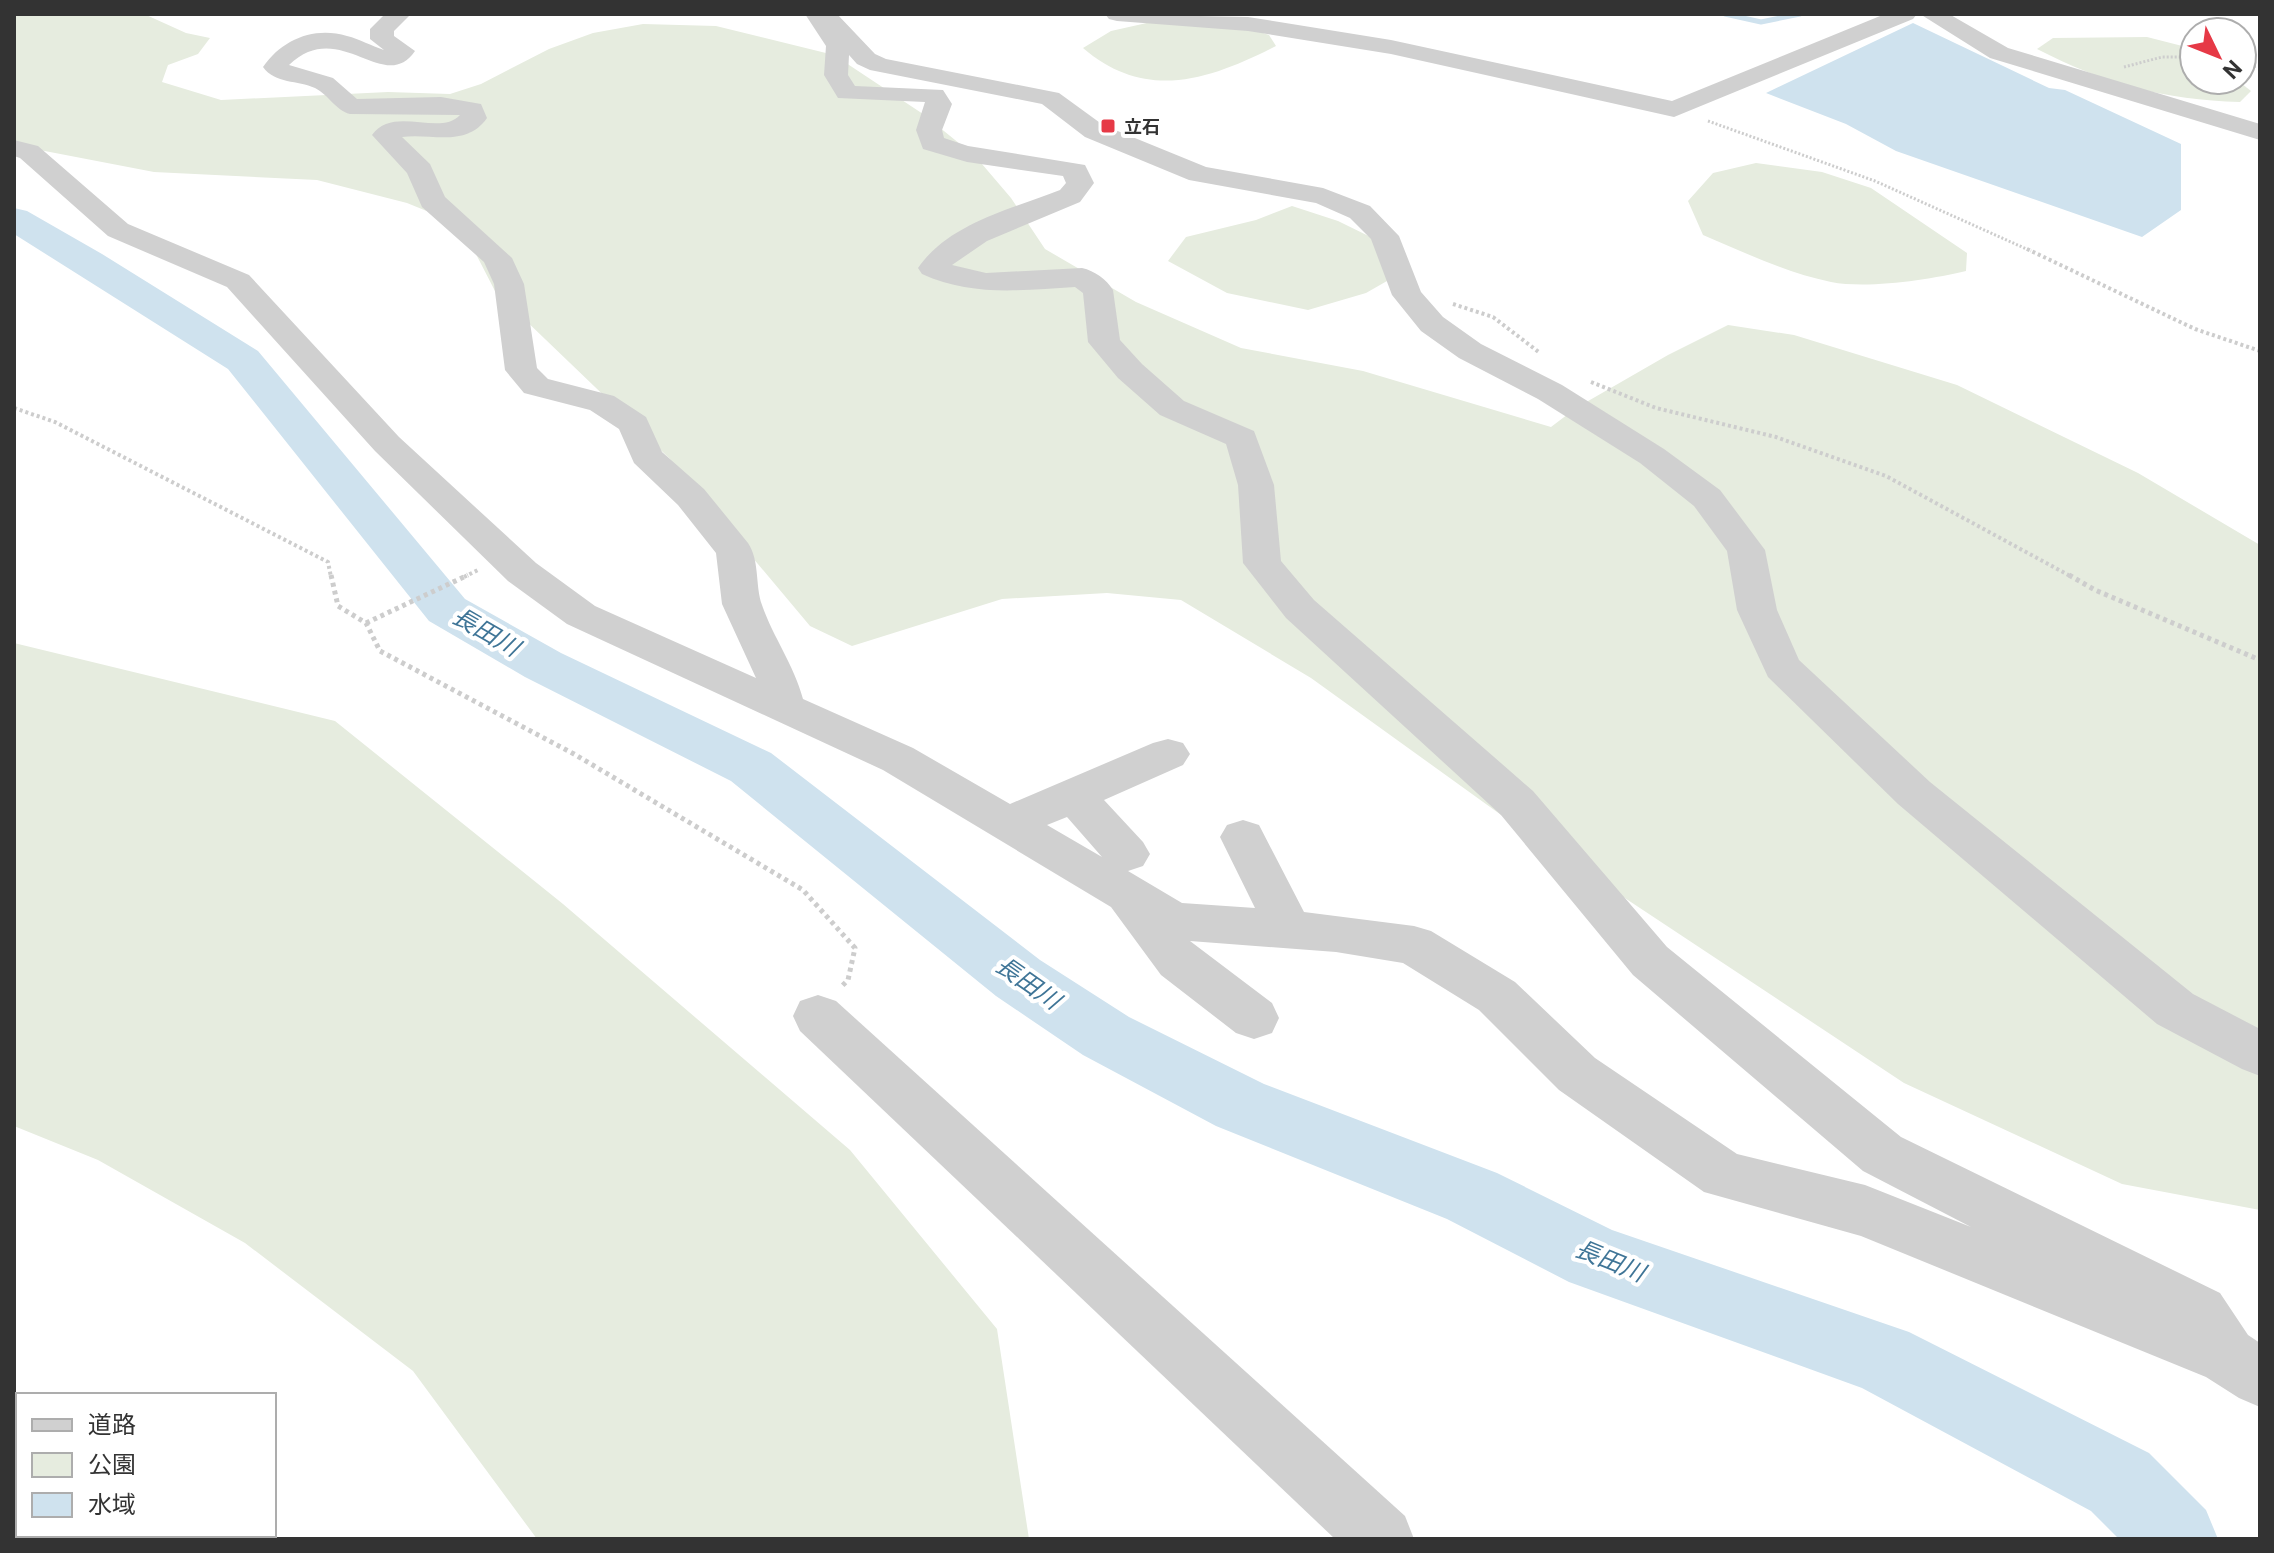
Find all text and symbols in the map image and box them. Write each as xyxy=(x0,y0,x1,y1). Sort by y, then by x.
north arrow xyxy=(2178,16,2258,96)
text: N xyxy=(2218,55,2247,84)
place label: 立石 xyxy=(1124,116,1160,137)
marker: 立石 xyxy=(1099,117,1117,135)
water label: 長田川 xyxy=(448,602,527,664)
water label: 長田川 xyxy=(990,951,1068,1017)
water label: 長田川 xyxy=(1571,1235,1651,1289)
legend xyxy=(16,1393,276,1537)
text: 道路 xyxy=(88,1411,136,1439)
text: 公園 xyxy=(88,1451,136,1479)
text: 水域 xyxy=(88,1491,136,1519)

